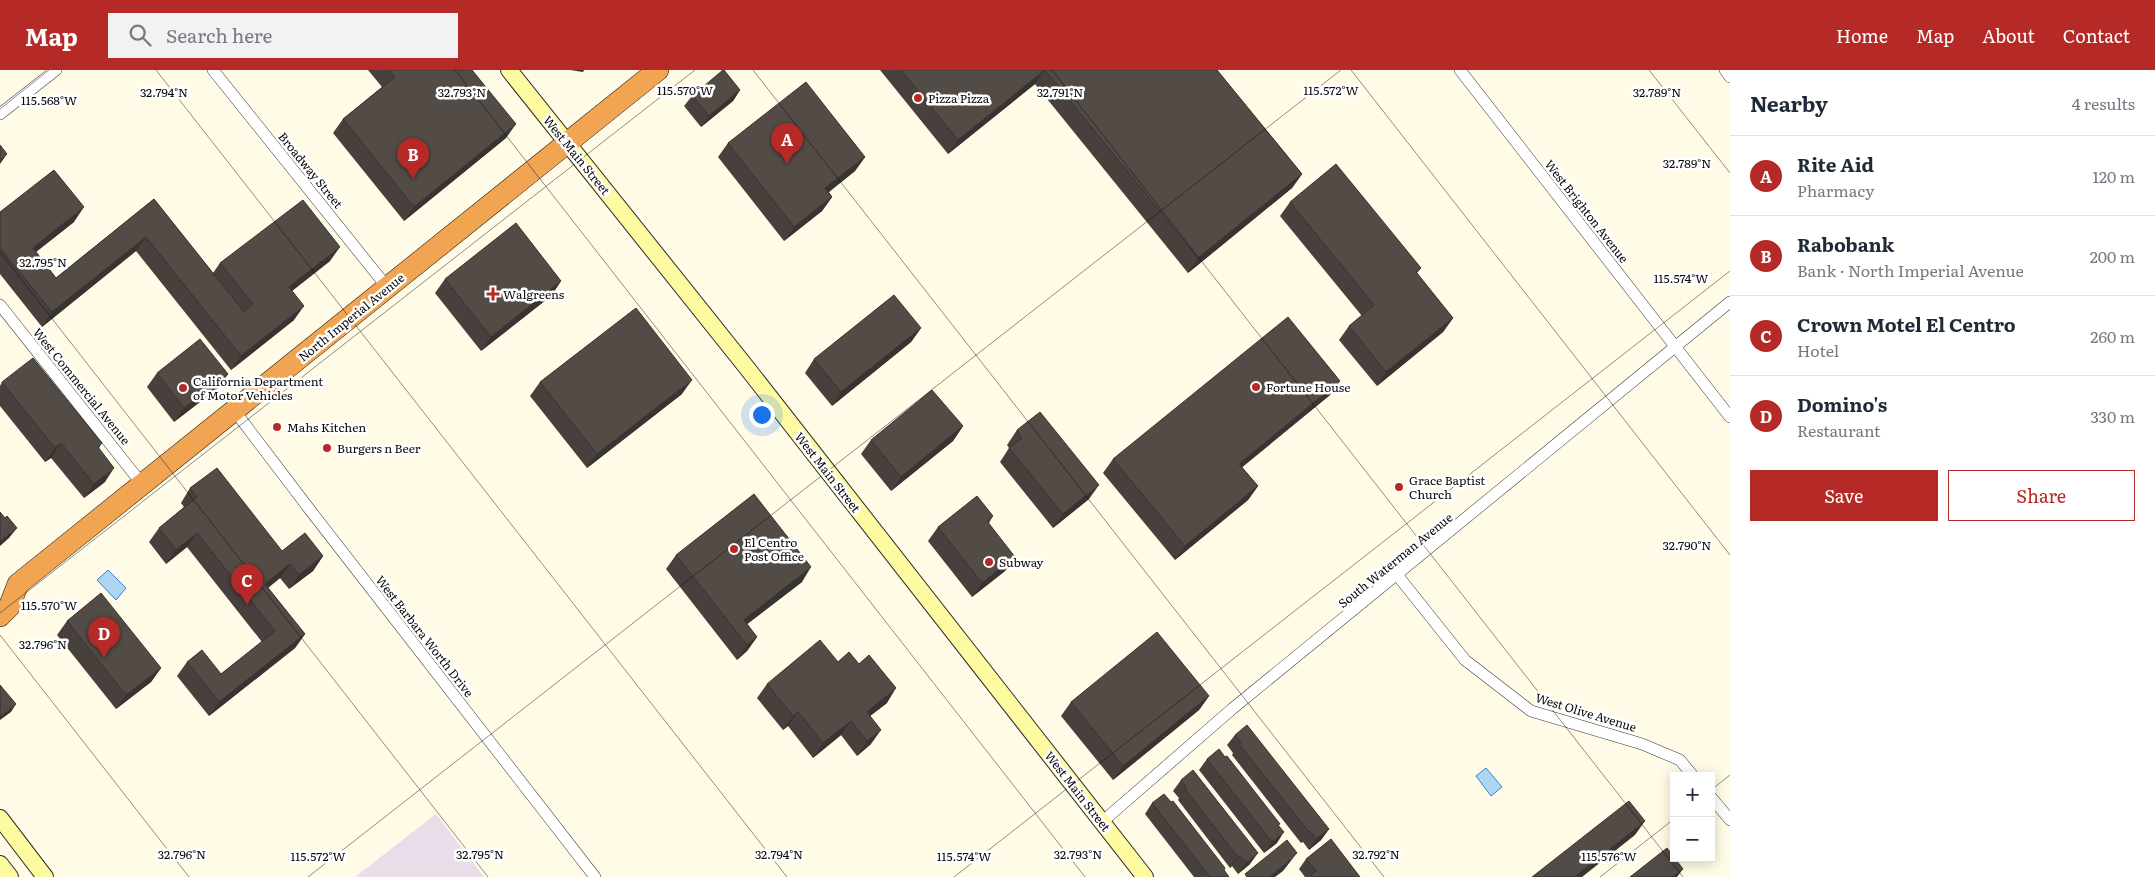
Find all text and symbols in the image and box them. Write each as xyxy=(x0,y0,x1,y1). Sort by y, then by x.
search box xyxy=(108,13,458,58)
text: Map xyxy=(25,18,78,53)
icon: search xyxy=(126,21,154,49)
text: Search here xyxy=(166,21,272,49)
text: Home xyxy=(1836,22,1888,49)
text: Map xyxy=(1916,22,1954,49)
text: About xyxy=(1982,22,2035,49)
text: Contact xyxy=(2063,22,2130,49)
text: 115.570°W xyxy=(657,81,713,99)
text: 115.572°W xyxy=(1303,81,1359,99)
text: 32.794°N xyxy=(140,83,188,101)
text: 32.793°N xyxy=(438,83,486,101)
text: 32.791°N xyxy=(1037,83,1083,101)
text: 32.789°N xyxy=(1633,83,1681,101)
text: Nearby xyxy=(1750,87,1828,118)
place label: Pizza Pizza xyxy=(928,89,990,107)
text: 115.568°W xyxy=(21,91,77,109)
text: 4 results xyxy=(2072,91,2135,115)
marker: Pizza Pizza xyxy=(912,92,924,104)
street label: West Main Street xyxy=(539,111,615,199)
pin: A xyxy=(771,123,803,164)
street label: Broadway Street xyxy=(275,128,348,212)
pin: B xyxy=(397,138,429,179)
text: Rite Aid xyxy=(1797,150,1874,178)
text: 32.789°N xyxy=(1663,154,1711,172)
street label: West Brighton Avenue xyxy=(1541,156,1633,266)
text: A xyxy=(1760,164,1772,188)
text: 120 m xyxy=(2092,164,2135,188)
text: Pharmacy xyxy=(1797,178,1875,202)
text: Rabobank xyxy=(1797,230,1894,258)
text: B xyxy=(1760,244,1772,268)
text: 200 m xyxy=(2090,244,2135,268)
text: 32.795°N xyxy=(19,253,67,271)
text: Bank · North Imperial Avenue xyxy=(1797,258,2024,282)
street label: North Imperial Avenue xyxy=(294,269,408,365)
text: 115.574°W xyxy=(1654,269,1708,287)
place label: Walgreens xyxy=(503,285,565,303)
marker: Walgreens xyxy=(487,288,499,300)
text: Crown Motel El Centro xyxy=(1797,310,2016,338)
street label: West Commercial Avenue xyxy=(29,324,135,448)
text: C xyxy=(1760,324,1772,348)
text: 260 m xyxy=(2090,324,2135,348)
text: Hotel xyxy=(1797,338,1839,362)
place label: California Department of Motor Vehicles xyxy=(193,372,323,404)
place label: Fortune House xyxy=(1266,378,1351,396)
marker: Fortune House xyxy=(1250,381,1262,393)
marker: California Department of Motor Vehicles xyxy=(177,382,189,394)
text: Domino's xyxy=(1797,390,1887,418)
your location xyxy=(749,402,775,428)
text: D xyxy=(1760,404,1772,428)
text: 330 m xyxy=(2090,404,2135,428)
place label: Mahs Kitchen xyxy=(287,418,366,436)
text: Restaurant xyxy=(1797,418,1881,442)
marker: Mahs Kitchen xyxy=(271,421,283,433)
street label: West Main Street xyxy=(791,428,865,516)
place label: Burgers n Beer xyxy=(337,439,421,457)
marker: Burgers n Beer xyxy=(321,442,333,454)
button: Save xyxy=(1750,470,1938,521)
button: Share xyxy=(1948,470,2135,521)
place label: Grace Baptist Church xyxy=(1409,471,1485,503)
marker: Grace Baptist Church xyxy=(1393,481,1405,493)
street label: South Waterman Avenue xyxy=(1334,508,1456,612)
place label: El Centro Post Office xyxy=(744,533,804,565)
text: 32.790°N xyxy=(1663,536,1711,554)
marker: El Centro Post Office xyxy=(728,543,740,555)
place label: Subway xyxy=(999,553,1044,571)
marker: Subway xyxy=(983,556,995,568)
pin: C xyxy=(231,564,263,605)
street label: West Barbara Worth Drive xyxy=(372,571,478,701)
text: 115.570°W xyxy=(21,596,77,614)
pin: D xyxy=(88,617,120,658)
text: 32.796°N xyxy=(19,635,67,653)
street label: West Olive Avenue xyxy=(1533,688,1639,736)
street label: West Main Street xyxy=(1041,747,1115,835)
map controls xyxy=(1670,772,1715,862)
button: + xyxy=(1670,772,1715,817)
button: − xyxy=(1670,817,1715,862)
text: 32.796°N xyxy=(158,845,206,863)
text: 32.795°N xyxy=(456,845,504,863)
text: 32.794°N xyxy=(755,845,803,863)
text: 32.793°N xyxy=(1054,845,1102,863)
text: 32.792°N xyxy=(1352,845,1400,863)
text: 115.572°W xyxy=(290,847,346,865)
text: 115.574°W xyxy=(937,847,991,865)
text: 115.576°W xyxy=(1581,847,1637,865)

